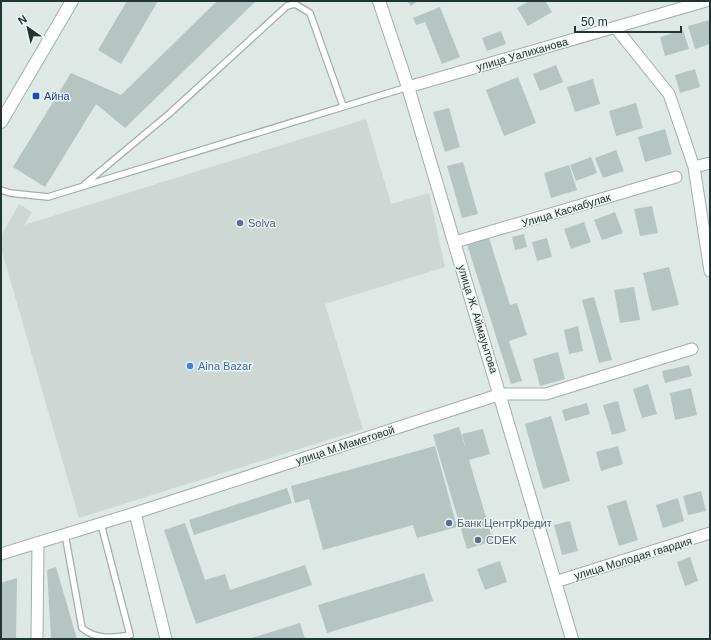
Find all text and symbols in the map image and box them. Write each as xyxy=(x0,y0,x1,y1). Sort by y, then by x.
north arrow xyxy=(8,8,48,48)
scale bar xyxy=(575,8,681,34)
text: N xyxy=(16,12,29,27)
text: 50 m xyxy=(581,15,608,29)
street label: улица Уалиханова xyxy=(475,35,570,73)
place label: Айна xyxy=(44,90,71,102)
marker: Айна xyxy=(31,91,41,101)
street label: Улица Каскабулак xyxy=(520,191,612,229)
place label: Solva xyxy=(248,217,276,229)
marker: Solva xyxy=(235,218,245,228)
street label: улица Ж. Аймауытова xyxy=(456,263,500,376)
place label: Aina Bazar xyxy=(198,360,252,372)
marker: Aina Bazar xyxy=(185,361,195,371)
street label: улица М.Маметовой xyxy=(294,423,396,467)
place label: Банк ЦентрКредит xyxy=(457,517,552,529)
marker: Банк ЦентрКредит xyxy=(444,518,454,528)
place label: CDEK xyxy=(486,534,517,546)
street label: улица Молодая гвардия xyxy=(573,534,693,582)
marker: CDEK xyxy=(473,535,483,545)

